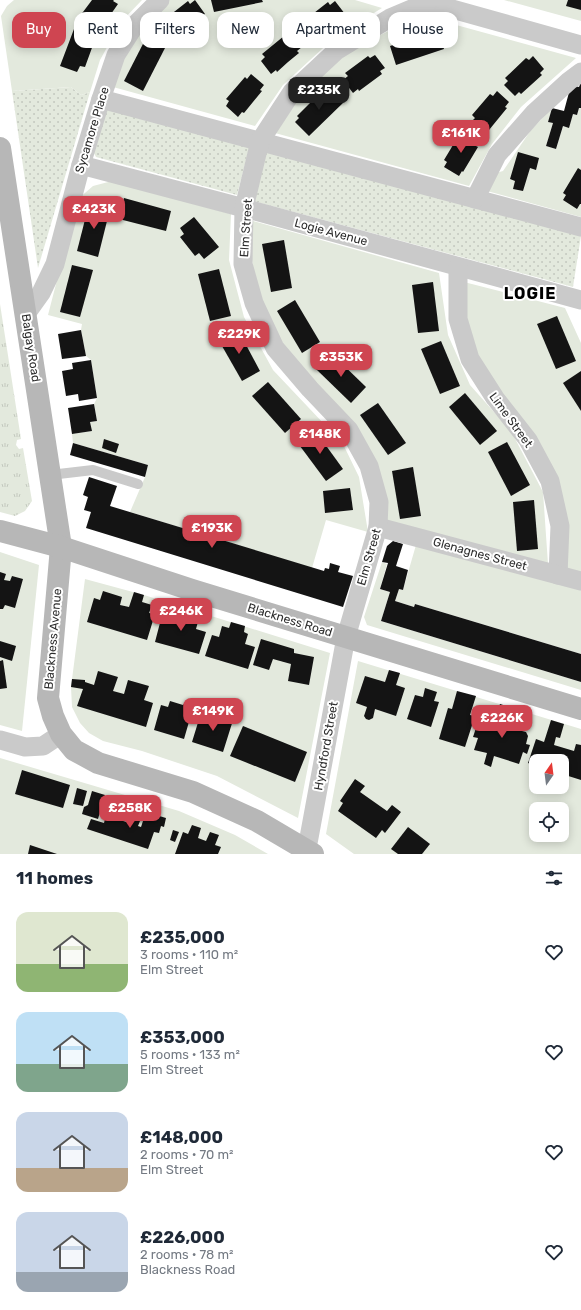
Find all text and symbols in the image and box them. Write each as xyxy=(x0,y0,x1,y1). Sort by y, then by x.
chip: Buy xyxy=(12,12,66,48)
chip: Rent xyxy=(74,12,132,48)
chip: Filters xyxy=(140,12,209,48)
chip: New xyxy=(217,12,274,48)
chip: Apartment xyxy=(282,12,380,48)
chip: House xyxy=(388,12,458,48)
pin: £235K xyxy=(291,77,347,111)
text: £235K xyxy=(297,82,341,97)
street label: Sycamore Place xyxy=(72,85,112,175)
pin: £161K xyxy=(433,120,489,154)
text: £161K xyxy=(441,125,481,140)
pin: £423K xyxy=(66,196,122,230)
street label: Elm Street xyxy=(237,198,255,258)
text: £423K xyxy=(72,201,116,216)
street label: Logie Avenue xyxy=(293,216,369,249)
district label: LOGIE xyxy=(504,284,556,303)
street label: Balgay Road xyxy=(19,313,43,383)
pin: £229K xyxy=(211,321,267,355)
text: £229K xyxy=(217,326,261,341)
pin: £353K xyxy=(313,344,369,378)
text: £353K xyxy=(319,349,363,364)
street label: Lime Street xyxy=(486,390,536,451)
pin: £148K xyxy=(292,421,348,455)
text: £148K xyxy=(299,426,341,441)
pin: £193K xyxy=(184,515,240,549)
text: £193K xyxy=(191,520,233,535)
street label: Elm Street xyxy=(354,527,384,587)
street label: Glenagnes Street xyxy=(432,535,529,573)
street label: Blackness Avenue xyxy=(42,588,64,690)
pin: £246K xyxy=(153,598,209,632)
street label: Blackness Road xyxy=(246,600,334,640)
text: £246K xyxy=(159,603,203,618)
pin: £149K xyxy=(185,698,241,732)
street label: Hyndford Street xyxy=(311,700,341,792)
text: £149K xyxy=(192,703,234,718)
pin: £226K xyxy=(474,705,530,739)
text: £226K xyxy=(480,710,524,725)
north arrow xyxy=(529,754,569,794)
map controls xyxy=(529,754,569,842)
pin: £258K xyxy=(102,795,158,829)
text: £258K xyxy=(108,800,152,815)
button: locate xyxy=(529,802,569,842)
icon: filters xyxy=(543,867,565,889)
text: 11 homes xyxy=(16,868,93,888)
text: £235,000 xyxy=(140,927,225,947)
icon: home xyxy=(48,928,96,976)
icon: heart xyxy=(543,941,565,963)
text: 3 rooms · 110 m² xyxy=(140,947,238,962)
text: Elm Street xyxy=(140,962,203,977)
text: £353,000 xyxy=(140,1027,225,1047)
icon: home xyxy=(48,1028,96,1076)
icon: heart xyxy=(543,1041,565,1063)
text: 5 rooms · 133 m² xyxy=(140,1047,240,1062)
text: Elm Street xyxy=(140,1062,203,1077)
text: £148,000 xyxy=(140,1127,223,1147)
icon: home xyxy=(48,1128,96,1176)
icon: heart xyxy=(543,1141,565,1163)
text: 2 rooms · 70 m² xyxy=(140,1147,234,1162)
text: Elm Street xyxy=(140,1162,203,1177)
text: £226,000 xyxy=(140,1227,225,1247)
icon: home xyxy=(48,1228,96,1276)
icon: heart xyxy=(543,1241,565,1263)
text: 2 rooms · 78 m² xyxy=(140,1247,234,1262)
text: Blackness Road xyxy=(140,1262,235,1277)

